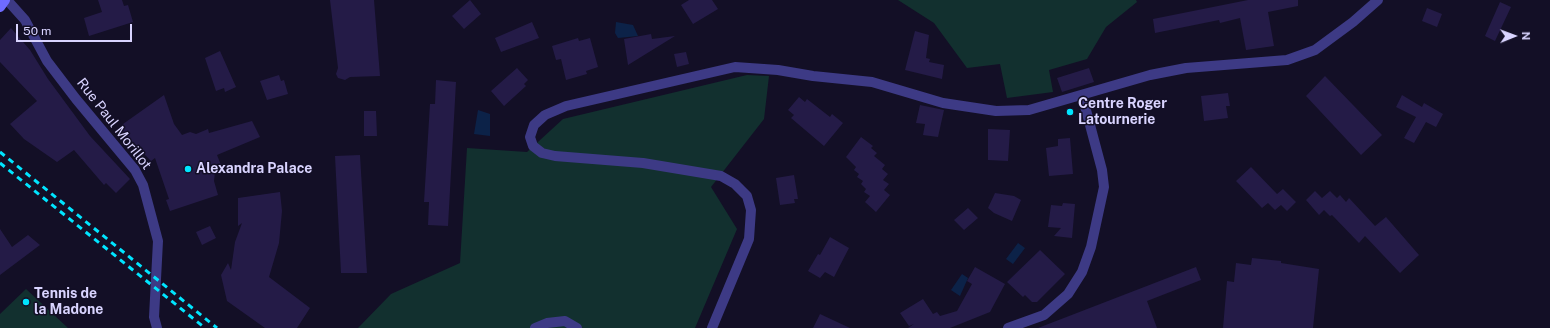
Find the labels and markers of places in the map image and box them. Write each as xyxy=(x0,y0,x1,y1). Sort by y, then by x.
place label: Centre Roger Latournerie xyxy=(1078,96,1167,128)
marker: Centre Roger Latournerie xyxy=(1065,107,1075,117)
place label: Alexandra Palace xyxy=(196,161,312,177)
marker: Alexandra Palace xyxy=(183,164,193,174)
place label: Tennis de la Madone xyxy=(34,286,103,318)
marker: Tennis de la Madone xyxy=(21,297,31,307)

